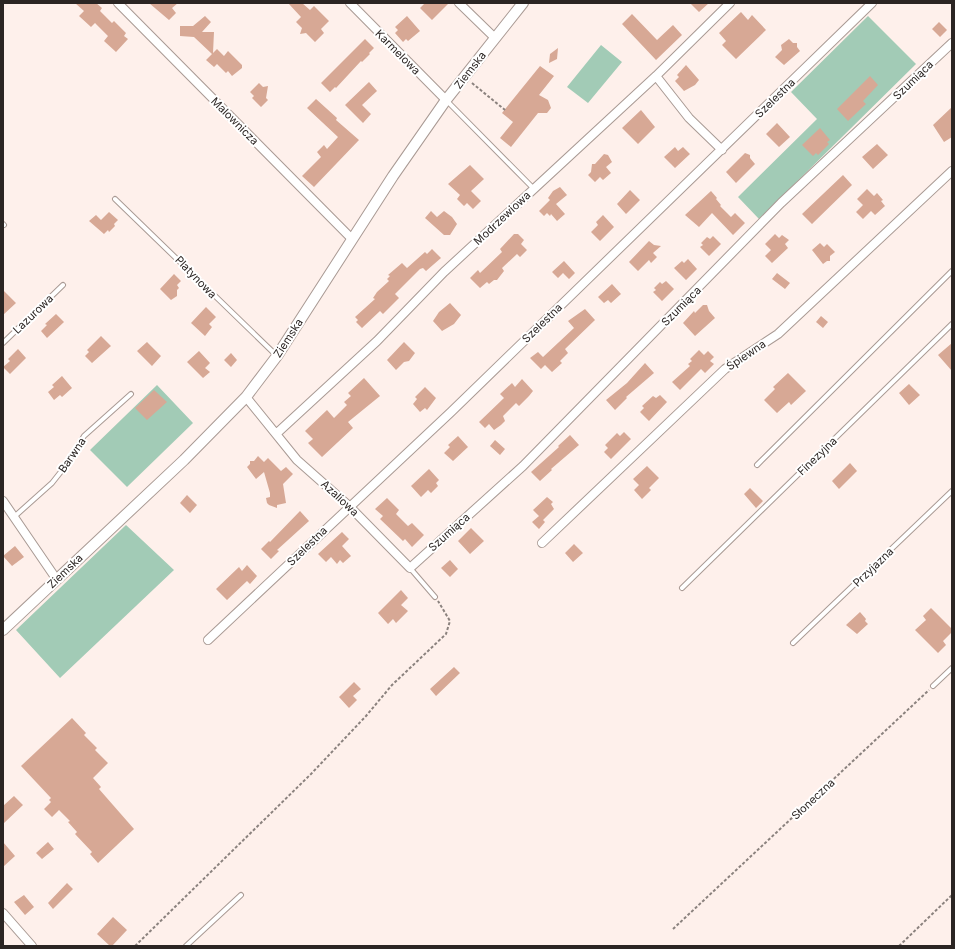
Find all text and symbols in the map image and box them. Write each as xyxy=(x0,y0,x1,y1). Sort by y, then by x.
street label: Karmelowa xyxy=(372,26,424,78)
street label: Ziemska xyxy=(451,48,489,92)
street label: Szumiąca xyxy=(890,57,936,103)
street label: Szelestna xyxy=(752,75,798,121)
street label: Malownicza xyxy=(208,94,262,148)
street label: Modrzewiowa xyxy=(471,188,533,248)
street label: Platynowa xyxy=(172,253,220,301)
street label: Szumiąca xyxy=(658,283,704,329)
street label: Lazurowa xyxy=(10,291,56,337)
street label: Szelestna xyxy=(519,300,565,346)
street label: Ziemska xyxy=(270,316,306,360)
street label: Śpiewna xyxy=(724,337,768,373)
street label: Finezyjna xyxy=(794,434,840,478)
street label: Barwna xyxy=(55,435,89,475)
street label: Azaliowa xyxy=(318,477,362,519)
street label: Szumiąca xyxy=(425,510,473,554)
street label: Szelestna xyxy=(284,523,330,569)
street label: Przyjazna xyxy=(850,544,896,590)
street label: Ziemska xyxy=(44,551,86,591)
street label: Słoneczna xyxy=(788,775,838,823)

